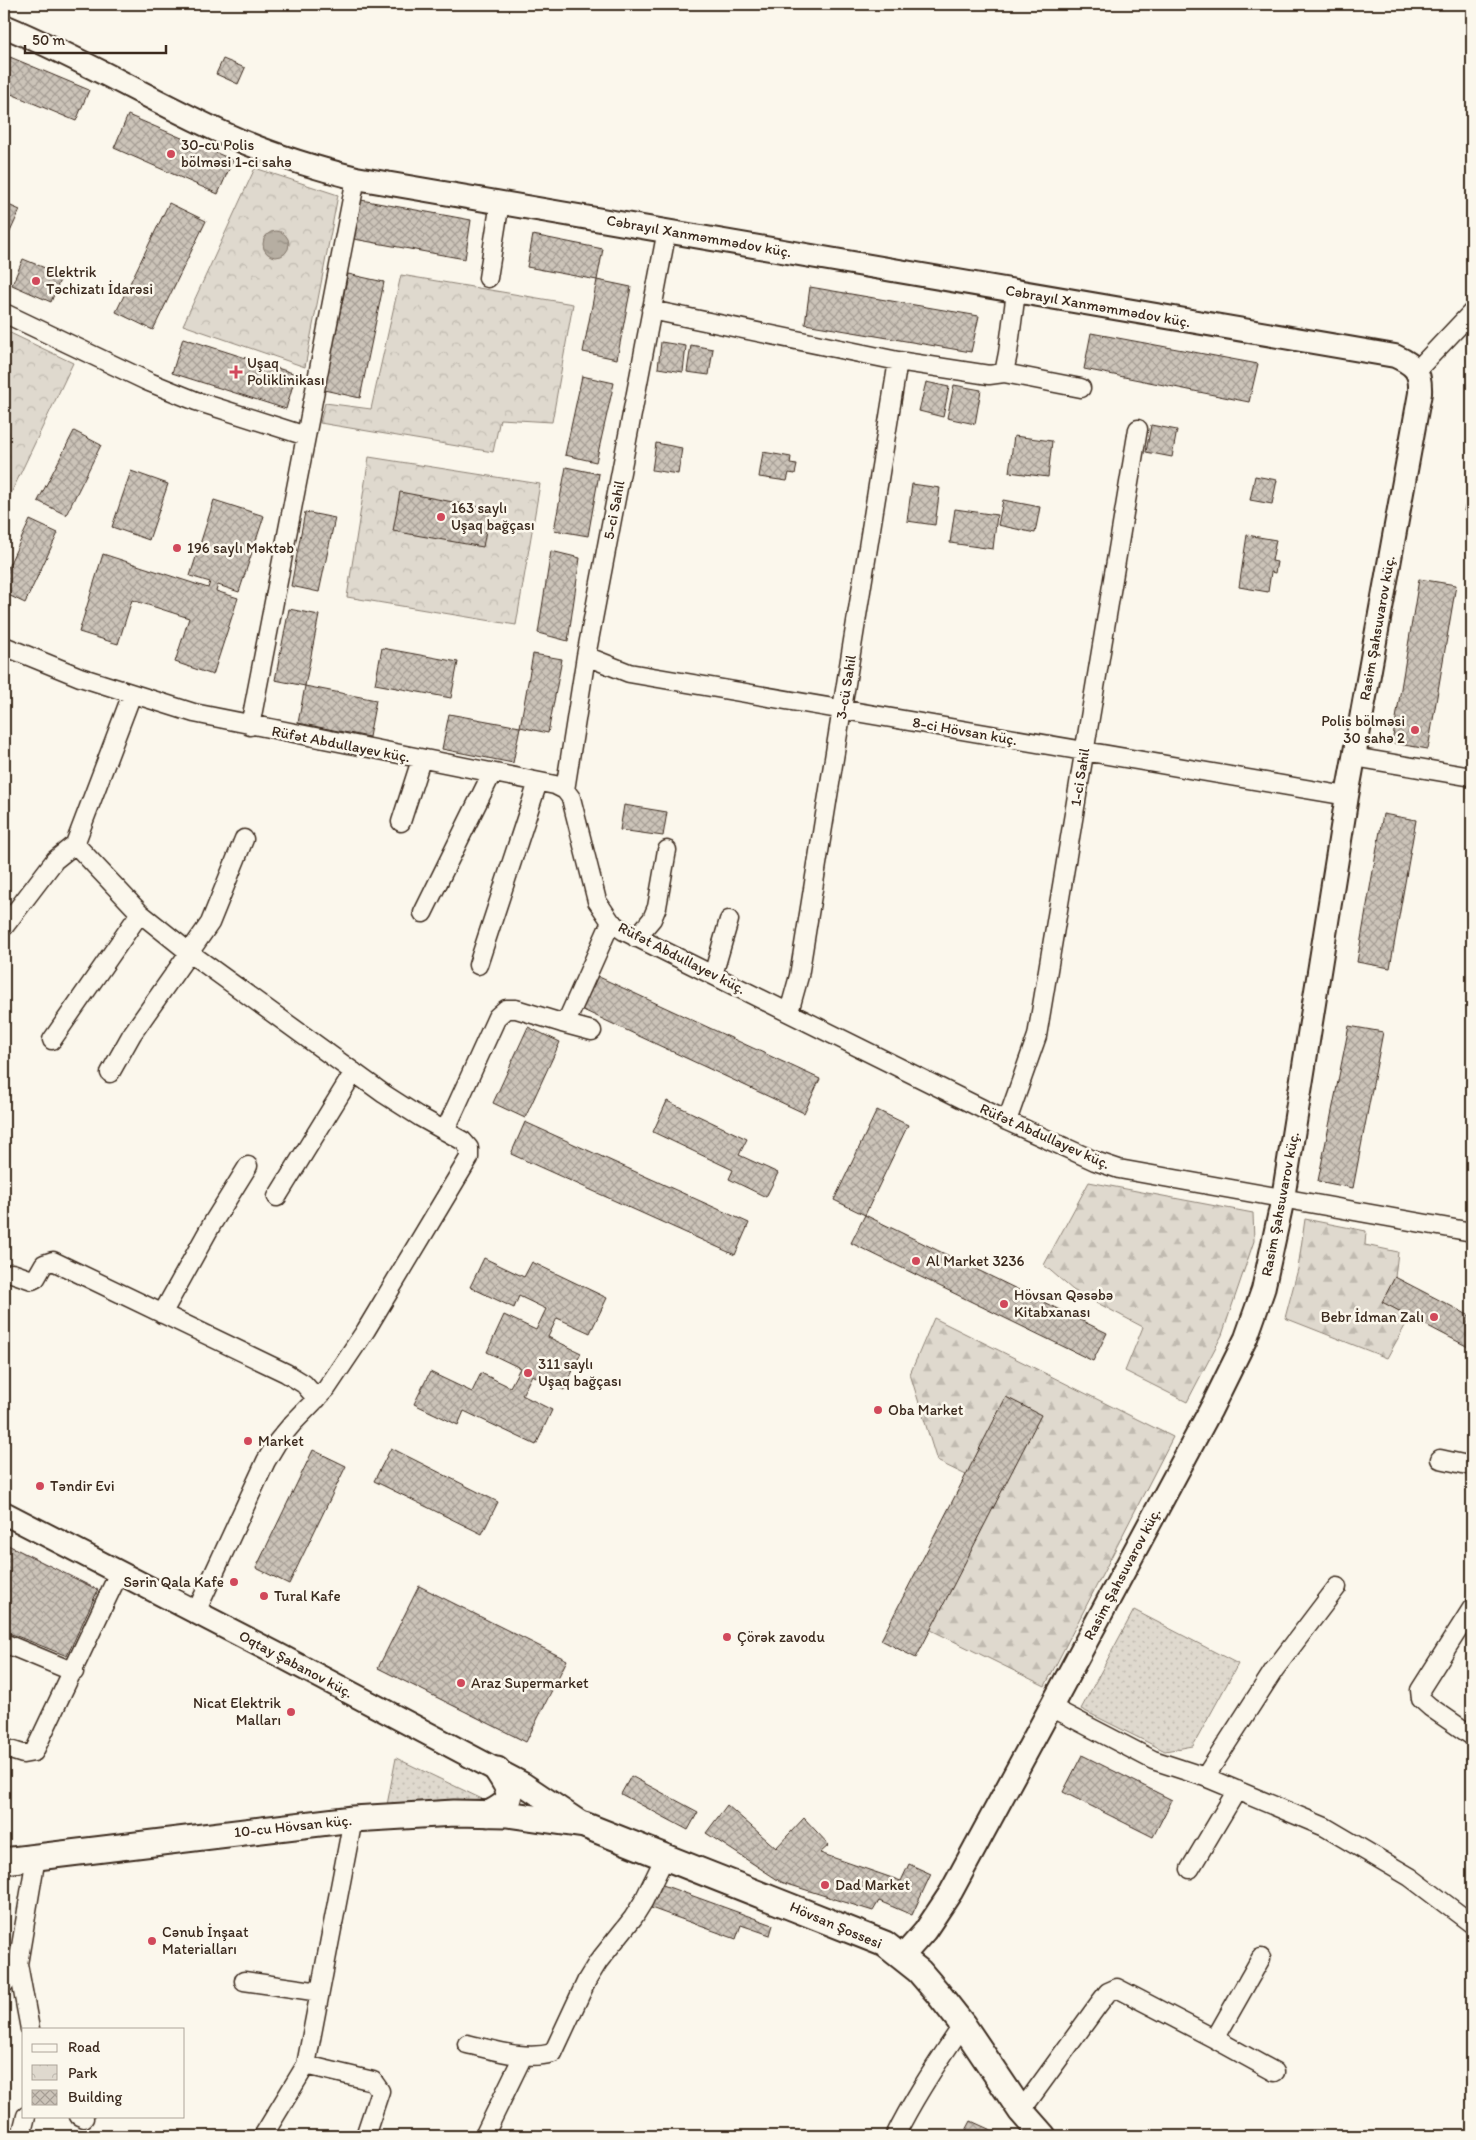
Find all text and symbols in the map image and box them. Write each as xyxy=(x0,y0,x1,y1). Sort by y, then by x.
scale bar xyxy=(25,22,166,54)
text: 50 m xyxy=(32,31,65,49)
place label: 30-cu Polis bölməsi 1-ci sahə xyxy=(181,136,292,171)
marker: 30-cu Polis bölməsi 1-ci sahə xyxy=(165,148,177,160)
street label: Cəbrayıl Xanməmmədov küç. xyxy=(605,211,793,261)
place label: Elektrik Təchizatı İdarəsi xyxy=(46,263,153,298)
marker: Elektrik Təchizatı İdarəsi xyxy=(30,275,42,287)
street label: Cəbrayıl Xanməmmədov küç. xyxy=(1004,281,1192,331)
place label: Uşaq Poliklinikası xyxy=(247,354,325,389)
marker: Uşaq Poliklinikası xyxy=(229,365,243,379)
street label: 5-ci Sahil xyxy=(599,478,629,541)
place label: 163 saylı Uşaq bağçası xyxy=(451,499,535,534)
marker: 163 saylı Uşaq bağçası xyxy=(435,511,447,523)
place label: 196 saylı Məktəb xyxy=(187,539,294,557)
marker: 196 saylı Məktəb xyxy=(171,542,183,554)
street label: Rasim Şahsuvarov küç. xyxy=(1355,554,1399,702)
street label: 3-cü Sahil xyxy=(832,653,860,720)
place label: Polis bölməsi 30 sahə 2 xyxy=(1321,712,1405,747)
street label: 8-ci Hövsan küç. xyxy=(911,713,1019,749)
street label: Rüfət Abdullayev küç. xyxy=(270,722,412,766)
marker: Polis bölməsi 30 sahə 2 xyxy=(1409,724,1421,736)
street label: 1-ci Sahil xyxy=(1067,746,1094,807)
street label: Rüfət Abdullayev küç. xyxy=(615,918,749,998)
street label: Rüfət Abdullayev küç. xyxy=(977,1099,1113,1173)
street label: Rasim Şahsuvarov küç. xyxy=(1257,1130,1303,1278)
place label: Al Market 3236 xyxy=(926,1252,1025,1270)
marker: Al Market 3236 xyxy=(910,1255,922,1267)
place label: Hövsan Qəsəbə Kitabxanası xyxy=(1014,1286,1113,1321)
marker: Hövsan Qəsəbə Kitabxanası xyxy=(998,1298,1010,1310)
place label: Bebr İdman Zalı xyxy=(1321,1308,1424,1326)
marker: Bebr İdman Zalı xyxy=(1428,1311,1440,1323)
place label: 311 saylı Uşaq bağçası xyxy=(538,1355,622,1390)
marker: 311 saylı Uşaq bağçası xyxy=(522,1367,534,1379)
place label: Oba Market xyxy=(888,1401,964,1419)
marker: Oba Market xyxy=(872,1404,884,1416)
place label: Market xyxy=(258,1432,304,1450)
marker: Market xyxy=(242,1435,254,1447)
place label: Təndir Evi xyxy=(50,1477,114,1495)
marker: Təndir Evi xyxy=(34,1480,46,1492)
street label: Rasim Şahsuvarov küç. xyxy=(1080,1505,1164,1643)
place label: Sərin Qala Kafe xyxy=(123,1573,224,1591)
marker: Sərin Qala Kafe xyxy=(228,1576,240,1588)
place label: Tural Kafe xyxy=(274,1587,341,1605)
marker: Tural Kafe xyxy=(258,1590,270,1602)
street label: Oqtay Şabanov küç. xyxy=(236,1626,356,1702)
place label: Çörək zavodu xyxy=(737,1628,825,1646)
marker: Çörək zavodu xyxy=(721,1631,733,1643)
place label: Araz Supermarket xyxy=(471,1674,589,1692)
marker: Araz Supermarket xyxy=(455,1677,467,1689)
place label: Nicat Elektrik Malları xyxy=(193,1694,281,1729)
marker: Nicat Elektrik Malları xyxy=(285,1706,297,1718)
street label: 10-cu Hövsan küç. xyxy=(233,1811,353,1841)
place label: Dad Market xyxy=(835,1876,911,1894)
marker: Dad Market xyxy=(819,1879,831,1891)
street label: Hövsan Şossesi xyxy=(787,1897,885,1953)
place label: Cənub İnşaat Materialları xyxy=(162,1923,249,1958)
marker: Cənub İnşaat Materialları xyxy=(146,1935,158,1947)
legend xyxy=(22,2028,185,2118)
text: Road xyxy=(68,2038,101,2056)
text: Park xyxy=(68,2064,98,2082)
text: Building xyxy=(68,2088,122,2106)

